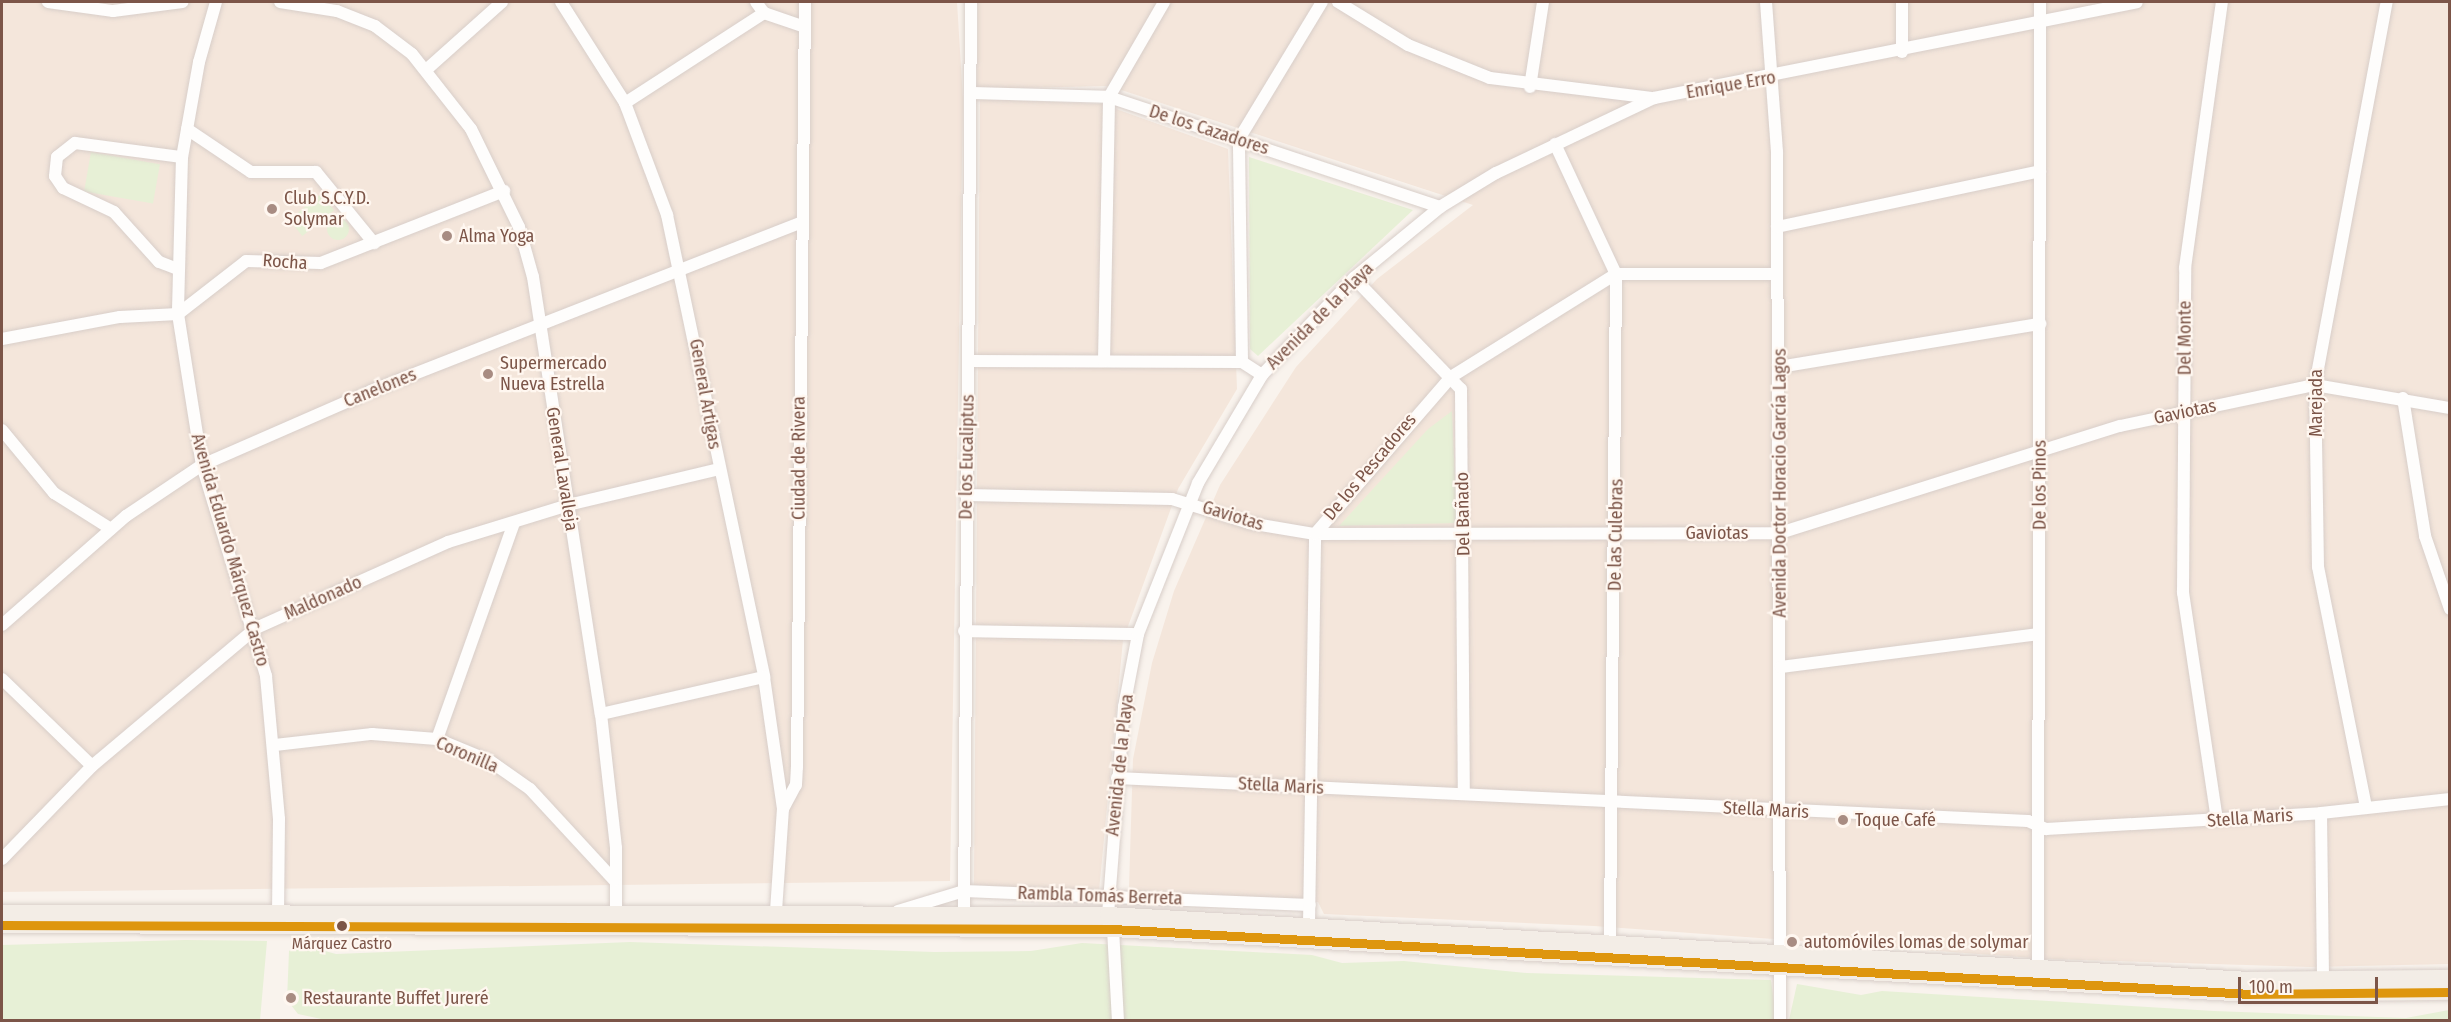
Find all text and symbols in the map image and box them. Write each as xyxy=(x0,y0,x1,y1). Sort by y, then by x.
street label: Enrique Erro xyxy=(1685,67,1777,103)
street label: De los Cazadores xyxy=(1146,100,1272,160)
place label: Club S.C.Y.D. Solymar xyxy=(284,188,370,230)
marker: Club S.C.Y.D. Solymar xyxy=(265,202,279,216)
place label: Alma Yoga xyxy=(459,225,534,247)
marker: Alma Yoga xyxy=(440,229,454,243)
street label: Rocha xyxy=(262,250,308,274)
street label: Avenida de la Playa xyxy=(1262,258,1378,374)
street label: Del Monte xyxy=(2174,301,2196,375)
street label: General Artigas xyxy=(685,337,725,451)
street label: Avenida Doctor Horacio García Lagos xyxy=(1769,348,1791,618)
place label: Supermercado Nueva Estrella xyxy=(500,353,607,395)
street label: Canelones xyxy=(341,364,419,412)
marker: Supermercado Nueva Estrella xyxy=(481,367,495,381)
street label: Marejada xyxy=(2305,369,2327,437)
street label: De los Eucaliptus xyxy=(955,394,979,520)
street label: Gaviotas xyxy=(2152,395,2218,429)
street label: Ciudad de Rivera xyxy=(788,396,810,520)
street label: General Lavalleja xyxy=(542,405,582,533)
street label: De los Pescadores xyxy=(1319,409,1421,525)
street label: Avenida Eduardo Márquez Castro xyxy=(186,431,274,669)
street label: De los Pinos xyxy=(2029,440,2051,530)
street label: Del Bañado xyxy=(1451,472,1475,556)
street label: De las Culebras xyxy=(1604,479,1628,591)
street label: Gaviotas xyxy=(1200,496,1266,536)
street label: Gaviotas xyxy=(1685,522,1749,544)
street label: Maldonado xyxy=(281,571,365,625)
street label: Avenida de la Playa xyxy=(1102,693,1138,837)
street label: Coronilla xyxy=(433,732,501,778)
street label: Stella Maris xyxy=(1237,773,1325,799)
street label: Stella Maris xyxy=(1722,797,1810,823)
street label: Stella Maris xyxy=(2206,804,2294,832)
place label: Toque Café xyxy=(1855,809,1936,831)
marker: Toque Café xyxy=(1836,813,1850,827)
street label: Rambla Tomás Berreta xyxy=(1017,882,1183,910)
marker: Márquez Castro xyxy=(336,920,348,932)
place label: automóviles lomas de solymar xyxy=(1804,931,2029,953)
place label: Márquez Castro xyxy=(292,934,392,954)
marker: automóviles lomas de solymar xyxy=(1785,935,1799,949)
scale bar xyxy=(2241,965,2380,1003)
text: 100 m xyxy=(2249,976,2293,998)
place label: Restaurante Buffet Jureré xyxy=(303,987,489,1009)
marker: Restaurante Buffet Jureré xyxy=(284,991,298,1005)

